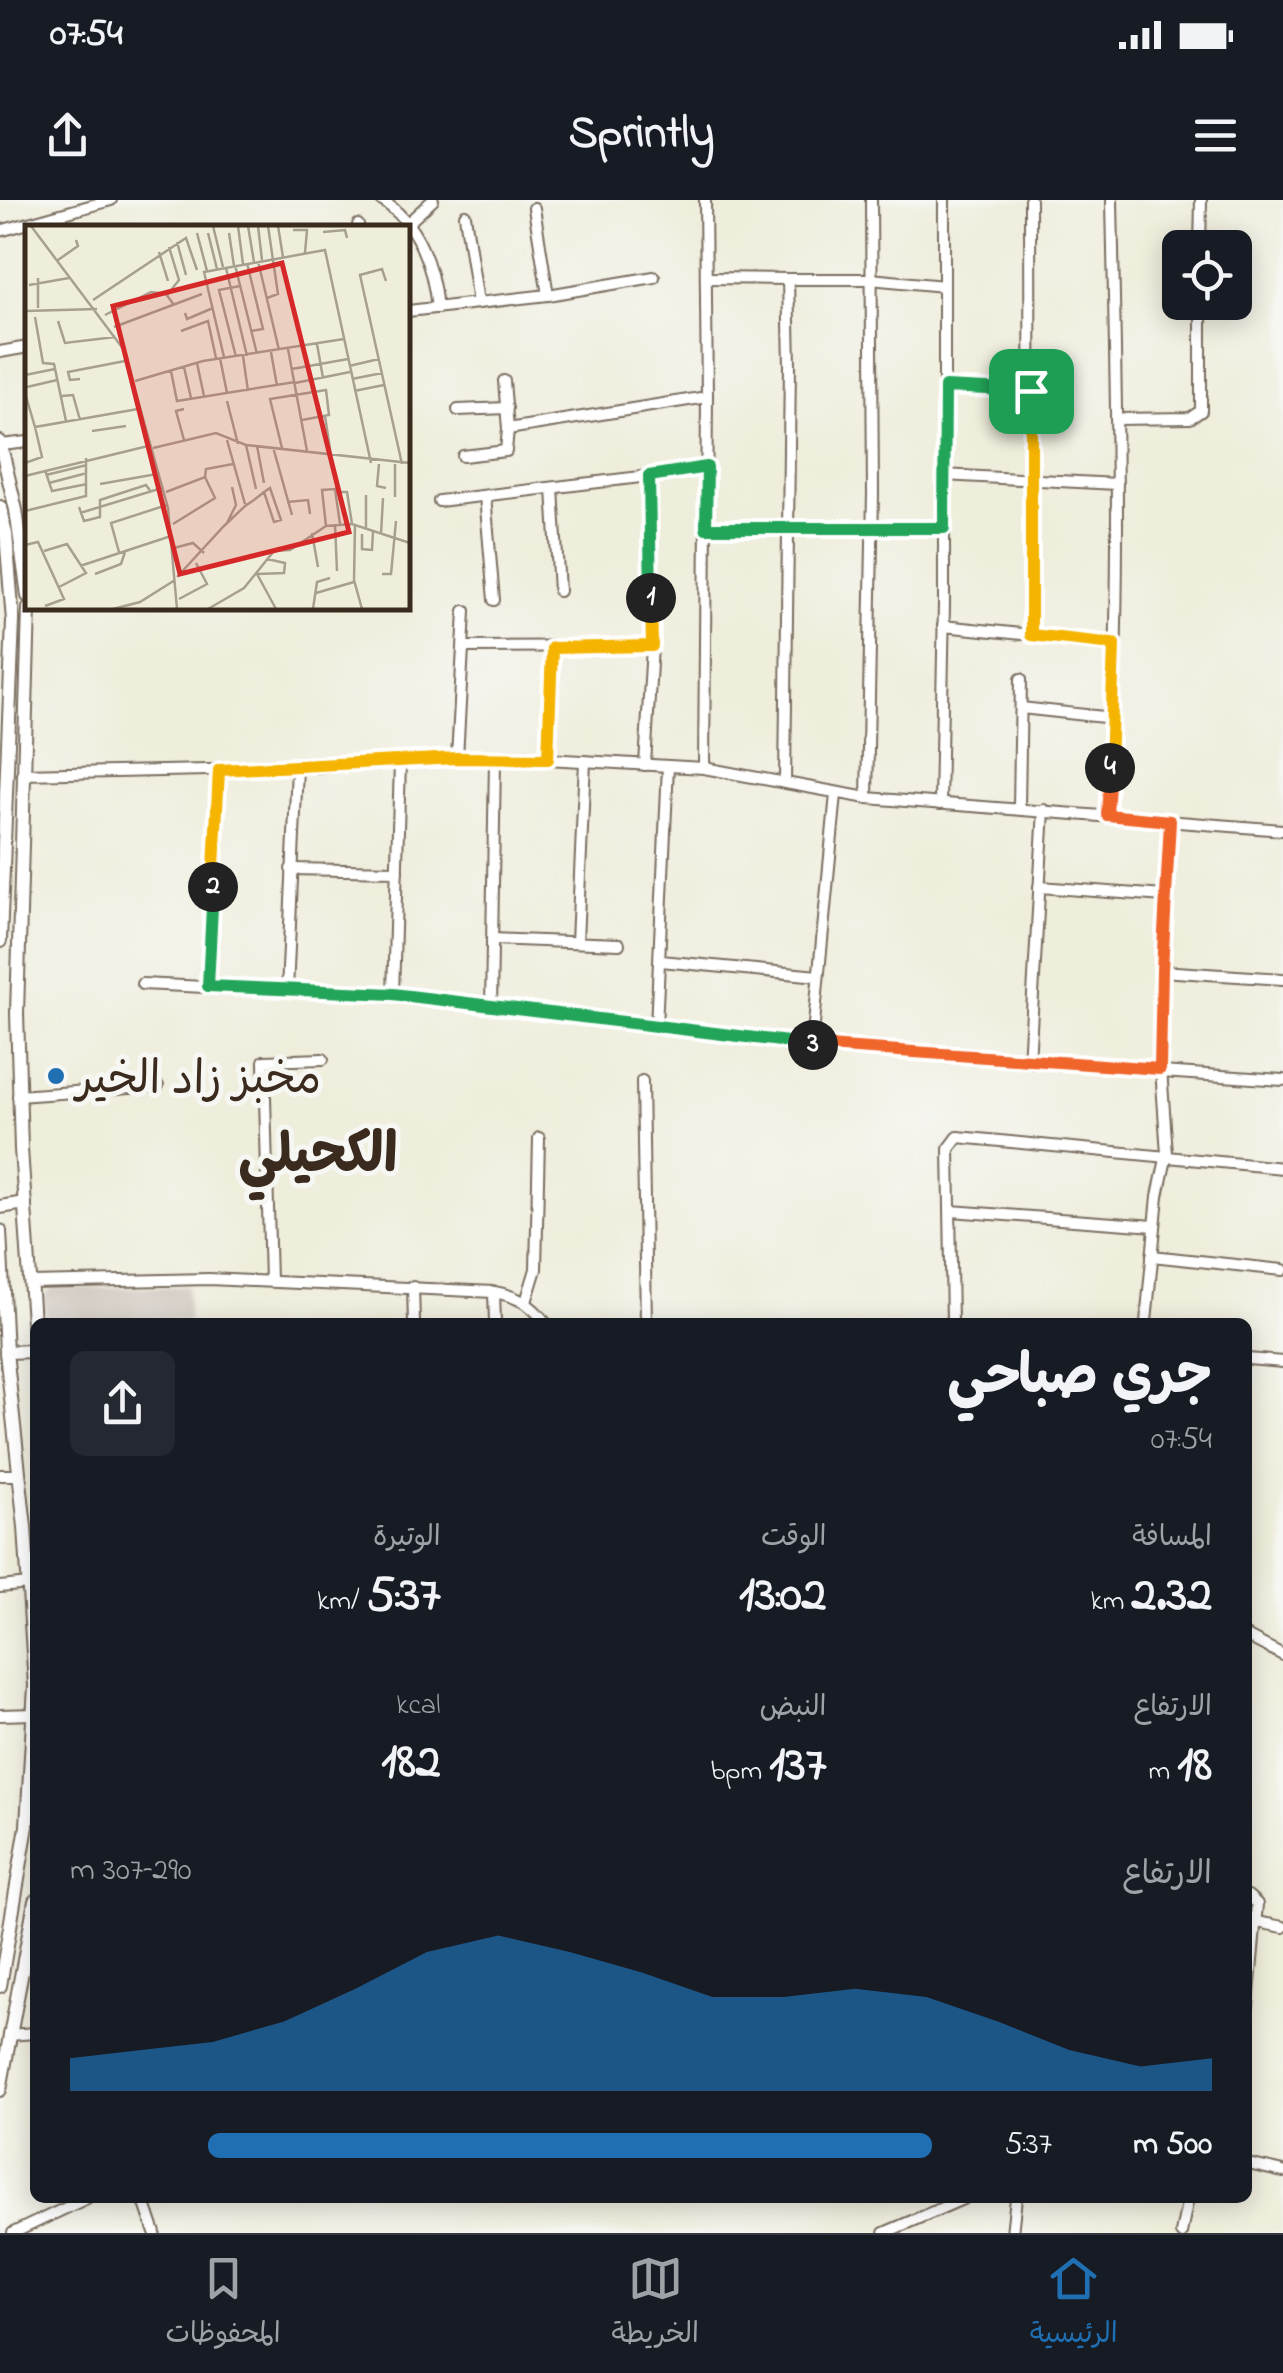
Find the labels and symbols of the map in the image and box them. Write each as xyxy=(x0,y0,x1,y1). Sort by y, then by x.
inset map xyxy=(25,225,410,610)
pin xyxy=(989,349,1074,434)
pin: 1 xyxy=(626,573,676,623)
pin: 4 xyxy=(1085,743,1135,793)
pin: 2 xyxy=(188,862,238,912)
pin: 3 xyxy=(788,1020,838,1070)
place label: مخبز زاد الخير xyxy=(72,1048,321,1114)
marker: مخبز زاد الخير xyxy=(45,1065,67,1087)
district label: الكحيلي xyxy=(238,1118,398,1201)

